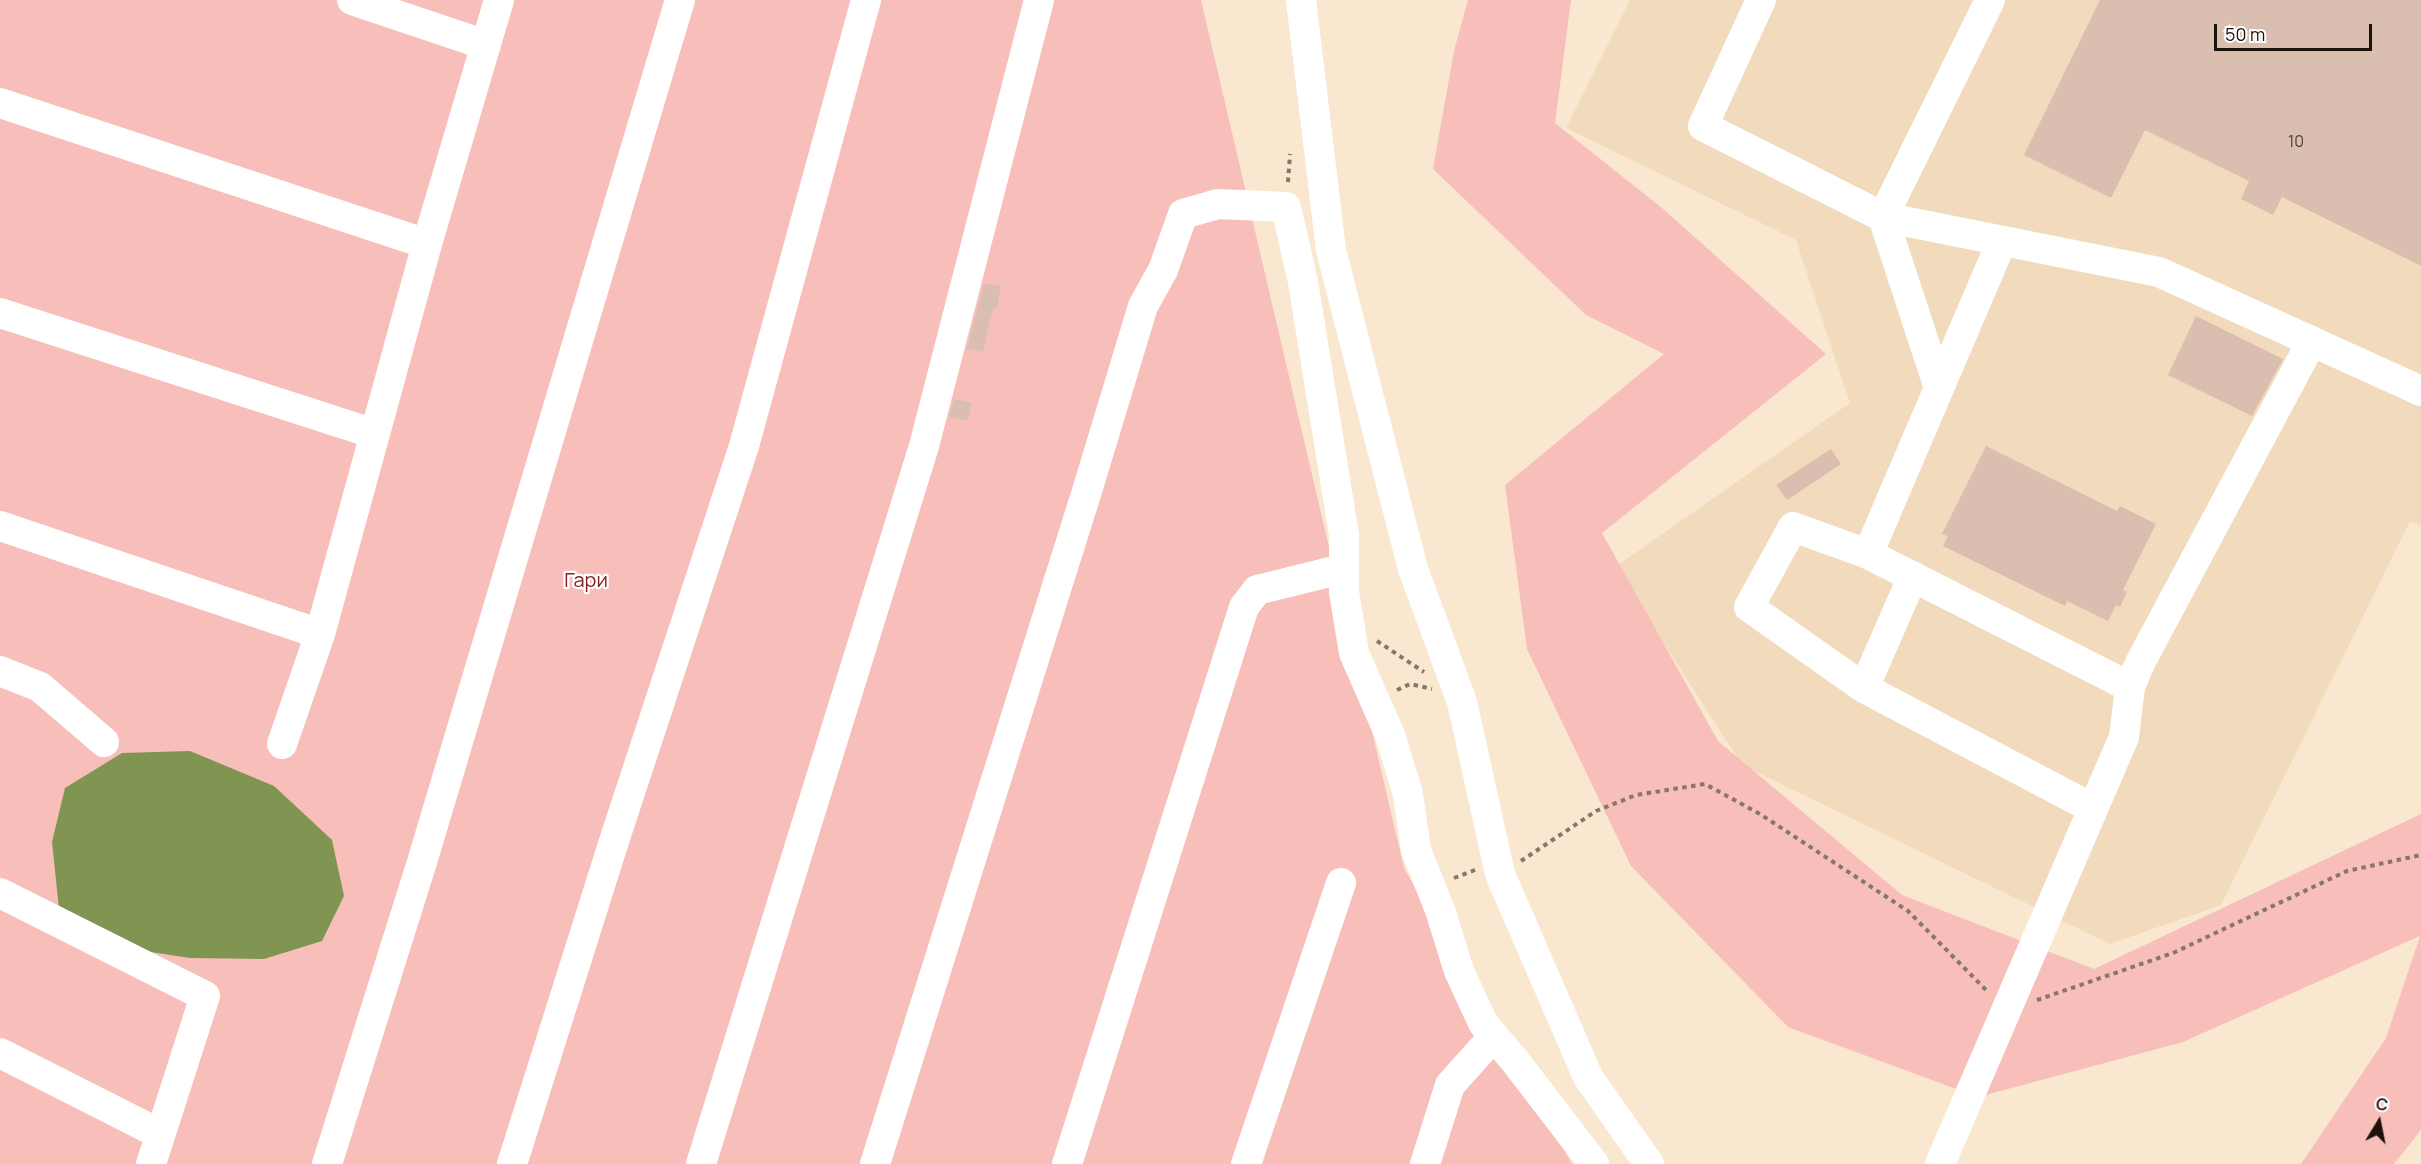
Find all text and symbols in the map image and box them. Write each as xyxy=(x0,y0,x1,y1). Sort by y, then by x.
scale bar xyxy=(2217,12,2374,50)
text: 50 m xyxy=(2225,22,2265,46)
house number: 10 xyxy=(2288,133,2304,153)
park label: Гари xyxy=(564,569,608,593)
north arrow xyxy=(2349,1092,2409,1152)
text: С xyxy=(2374,1092,2390,1116)

